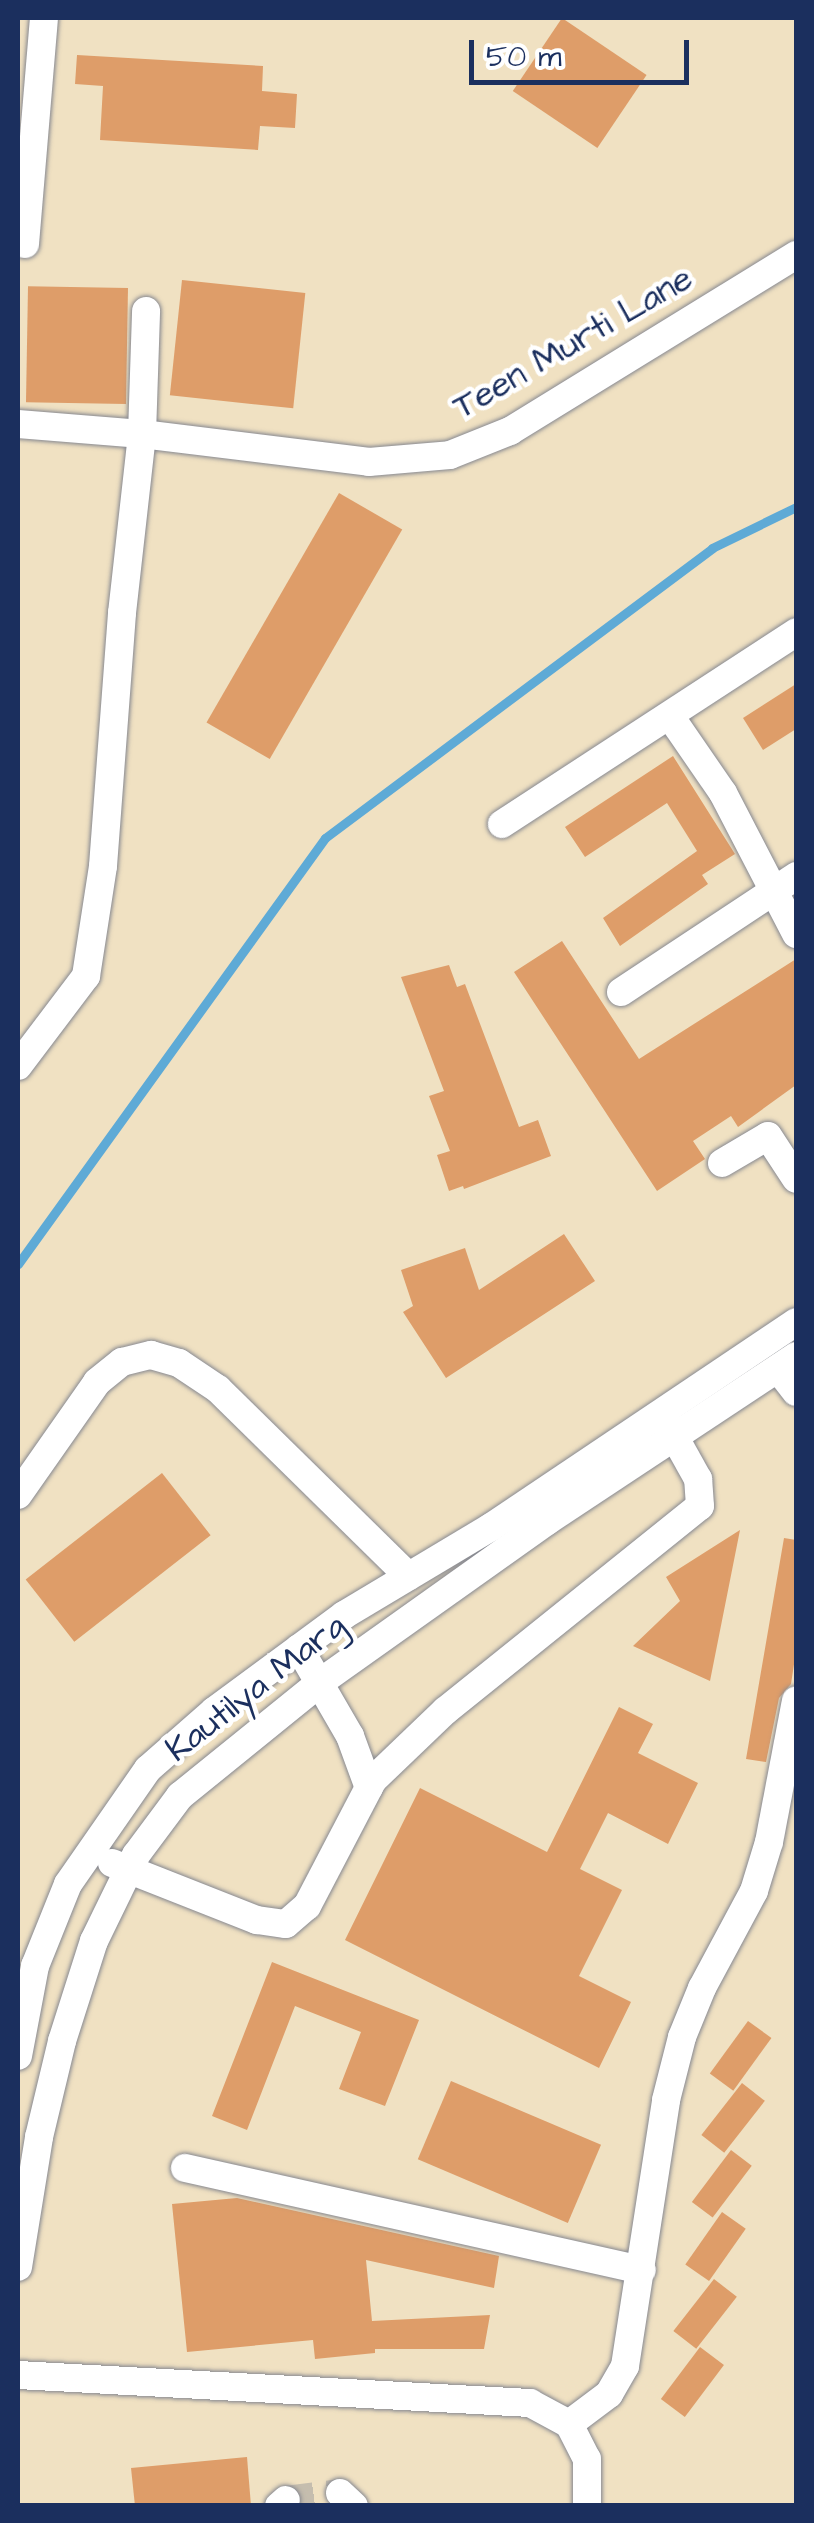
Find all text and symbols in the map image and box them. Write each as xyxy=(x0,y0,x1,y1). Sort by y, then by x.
scale bar xyxy=(474,20,694,82)
text: 50 m xyxy=(486,36,562,78)
street label: Teen Murti Lane xyxy=(446,258,700,428)
street label: Kautilya Marg xyxy=(158,1605,354,1771)

